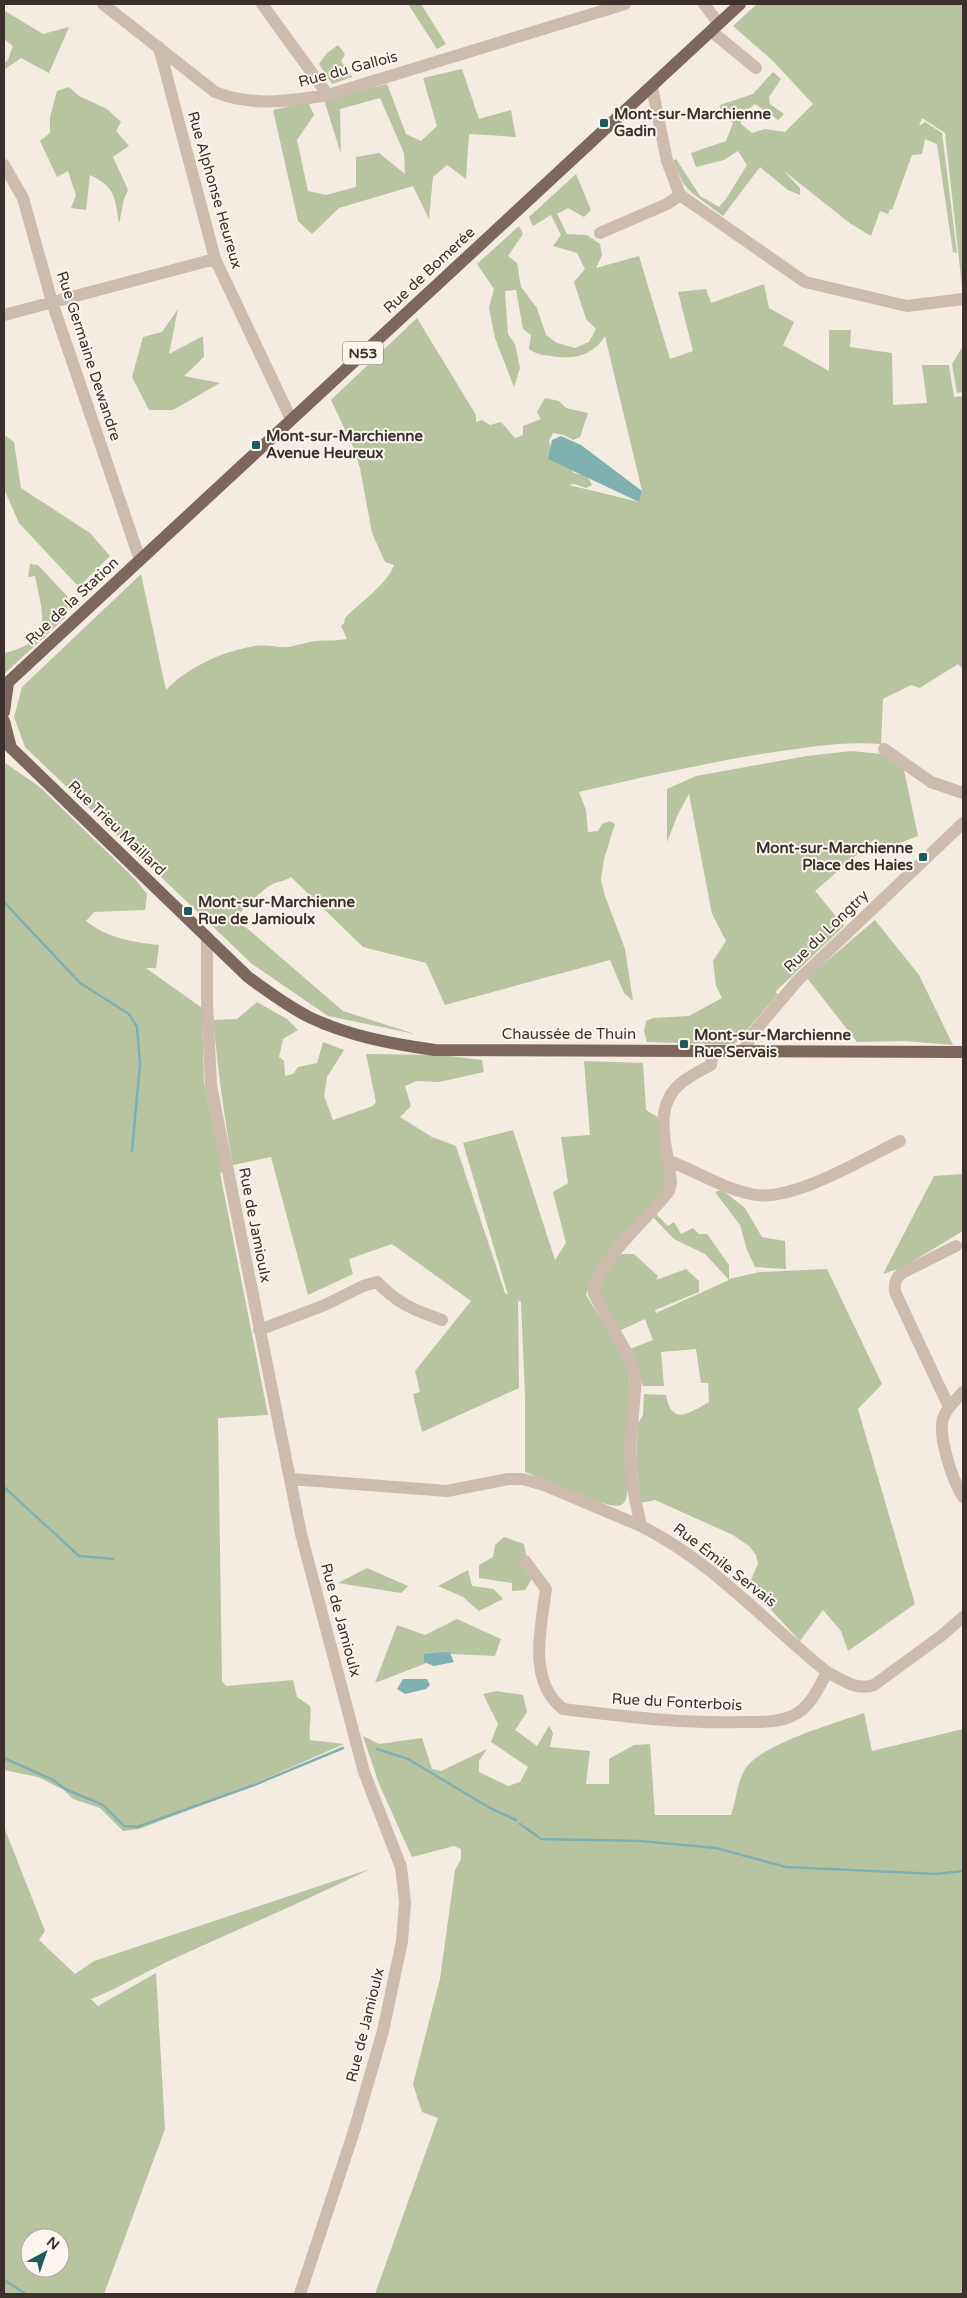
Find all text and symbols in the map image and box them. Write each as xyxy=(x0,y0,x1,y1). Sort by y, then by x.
street label: Rue du Gallois xyxy=(296,47,400,91)
place label: Mont-sur-Marchienne Gadin xyxy=(614,105,771,140)
street label: Rue Alphonse Heureux xyxy=(184,109,246,271)
marker: Mont-sur-Marchienne Gadin xyxy=(598,117,610,129)
street label: Rue de Bomerée xyxy=(380,223,478,317)
street label: Rue Germaine Dewandre xyxy=(53,269,125,443)
road number: N53 xyxy=(343,342,383,364)
place label: Mont-sur-Marchienne Avenue Heureux xyxy=(266,427,423,462)
marker: Mont-sur-Marchienne Avenue Heureux xyxy=(250,439,262,451)
street label: Rue de la Station xyxy=(22,553,122,649)
street label: Rue Trieu Maillard xyxy=(64,777,170,879)
place label: Mont-sur-Marchienne Place des Haies xyxy=(756,839,914,874)
marker: Mont-sur-Marchienne Place des Haies xyxy=(917,851,929,863)
street label: Rue du Longtry xyxy=(780,886,872,976)
place label: Mont-sur-Marchienne Rue de Jamioulx xyxy=(198,893,355,928)
marker: Mont-sur-Marchienne Rue de Jamioulx xyxy=(182,905,194,917)
street label: Chaussée de Thuin xyxy=(502,1025,636,1043)
place label: Mont-sur-Marchienne Rue Servais xyxy=(694,1026,851,1061)
marker: Mont-sur-Marchienne Rue Servais xyxy=(678,1038,690,1050)
street label: Rue de Jamioulx xyxy=(235,1166,275,1284)
street label: Rue Émile Servais xyxy=(670,1519,780,1611)
street label: Rue de Jamioulx xyxy=(317,1561,365,1679)
street label: Rue du Fonterbois xyxy=(611,1690,743,1714)
street label: Rue de Jamioulx xyxy=(342,1966,388,2084)
north arrow xyxy=(20,2228,70,2278)
text: N xyxy=(43,2233,63,2254)

